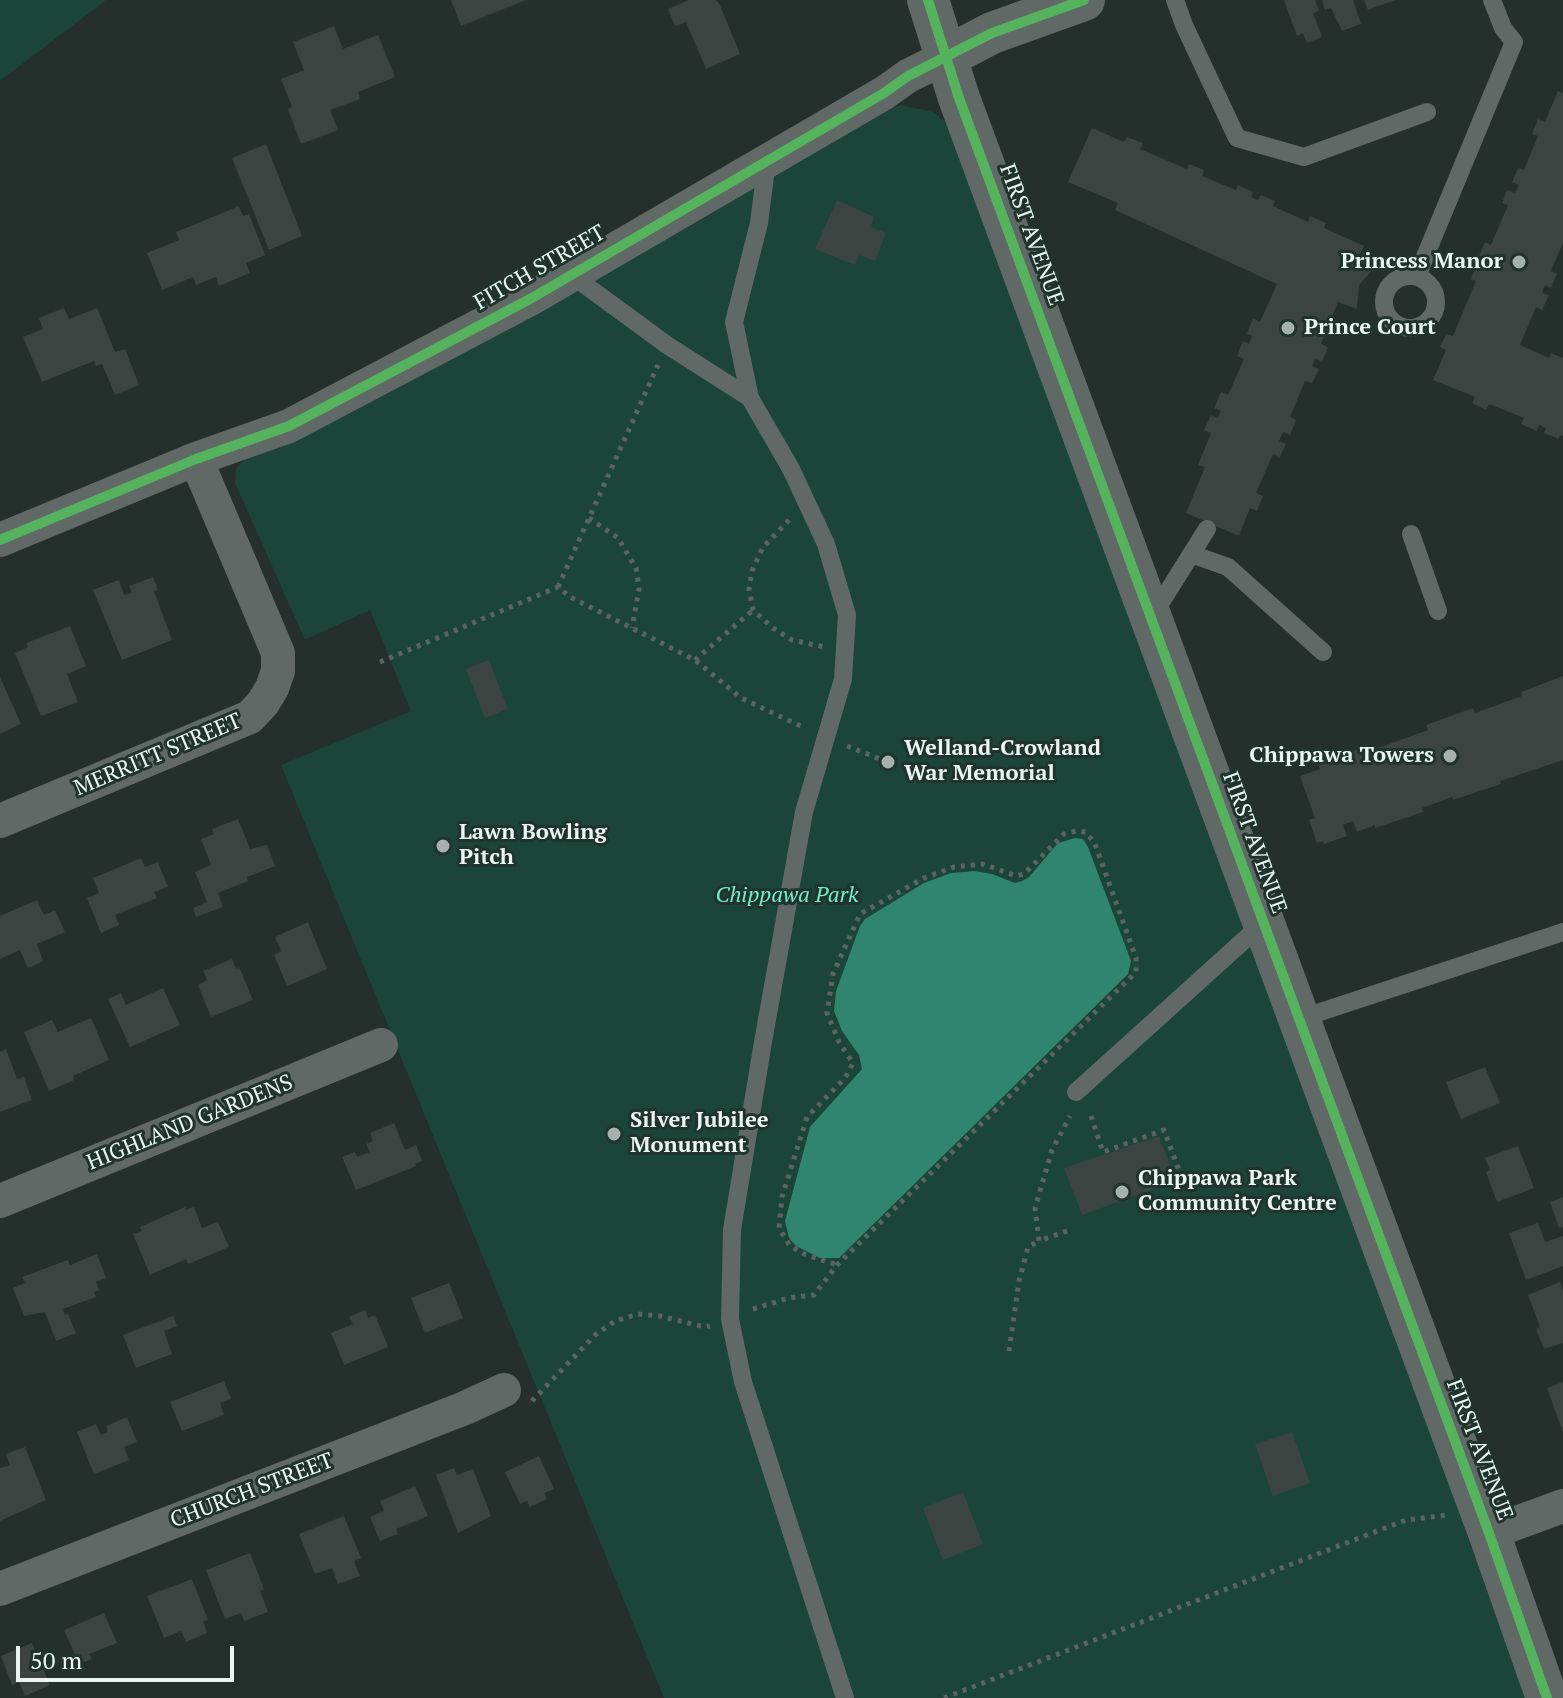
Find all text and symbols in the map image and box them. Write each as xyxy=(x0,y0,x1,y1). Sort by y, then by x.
street label: FIRST AVENUE xyxy=(993,161,1069,309)
street label: FITCH STREET xyxy=(470,220,610,316)
place label: Princess Manor xyxy=(1341,249,1503,275)
marker: Princess Manor xyxy=(1510,253,1528,271)
place label: Prince Court xyxy=(1304,315,1436,341)
marker: Prince Court xyxy=(1279,319,1297,337)
street label: MERRITT STREET xyxy=(71,708,245,802)
place label: Welland-Crowland War Memorial xyxy=(904,736,1101,788)
place label: Chippawa Towers xyxy=(1249,743,1434,769)
marker: Chippawa Towers xyxy=(1441,747,1459,765)
marker: Welland-Crowland War Memorial xyxy=(879,753,897,771)
street label: FIRST AVENUE xyxy=(1216,769,1292,917)
place label: Lawn Bowling Pitch xyxy=(459,820,607,872)
marker: Lawn Bowling Pitch xyxy=(434,837,452,855)
park label: Chippawa Park xyxy=(715,883,859,909)
street label: HIGHLAND GARDENS xyxy=(83,1070,297,1176)
place label: Silver Jubilee Monument xyxy=(630,1108,769,1160)
marker: Silver Jubilee Monument xyxy=(605,1125,623,1143)
place label: Chippawa Park Community Centre xyxy=(1138,1166,1337,1218)
marker: Chippawa Park Community Centre xyxy=(1113,1183,1131,1201)
street label: FIRST AVENUE xyxy=(1440,1376,1518,1524)
street label: CHURCH STREET xyxy=(167,1448,337,1534)
scale bar xyxy=(20,1630,238,1680)
text: 50 m xyxy=(30,1644,82,1676)

